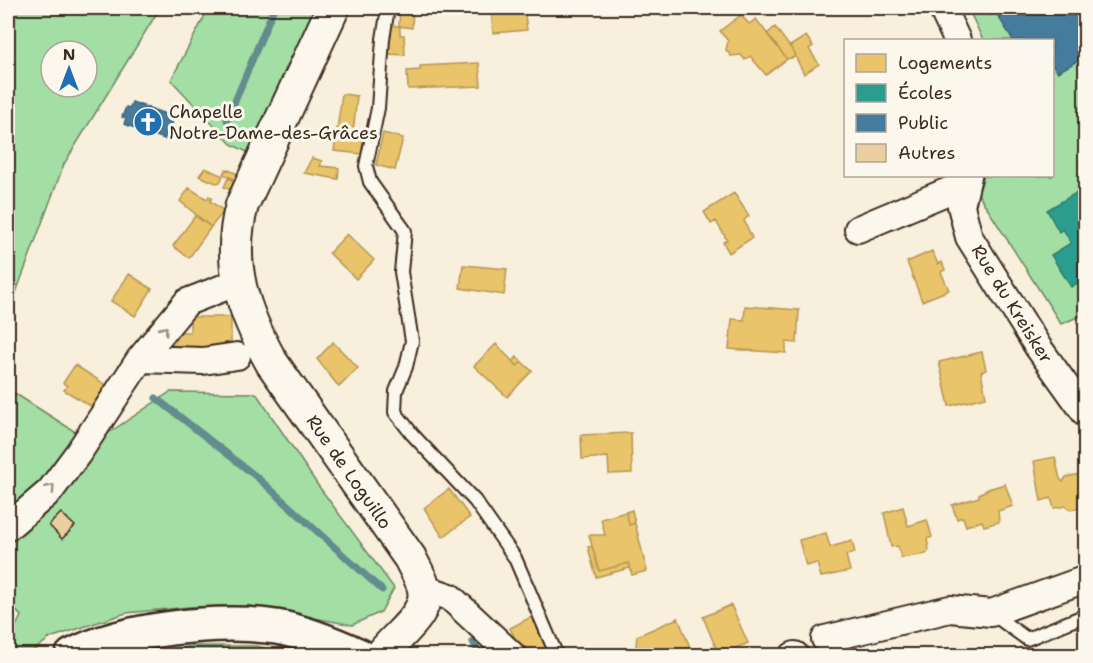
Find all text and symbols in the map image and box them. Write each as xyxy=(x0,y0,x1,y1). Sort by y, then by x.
north arrow xyxy=(39,39,99,99)
legend xyxy=(844,39,1054,177)
text: N xyxy=(63,44,75,65)
text: Logements xyxy=(898,51,992,75)
text: Écoles xyxy=(898,81,952,105)
place label: Chapelle Notre-Dame-des-Grâces xyxy=(169,100,378,145)
church icon: Chapelle Notre-Dame-des-Grâces xyxy=(132,106,164,138)
text: Public xyxy=(898,111,948,135)
text: Autres xyxy=(898,141,955,165)
street label: Rue du Kreisker xyxy=(966,240,1058,368)
one-way arrow xyxy=(157,326,168,337)
street label: Rue de Loguillo xyxy=(301,410,397,534)
one-way arrow xyxy=(44,484,55,495)

